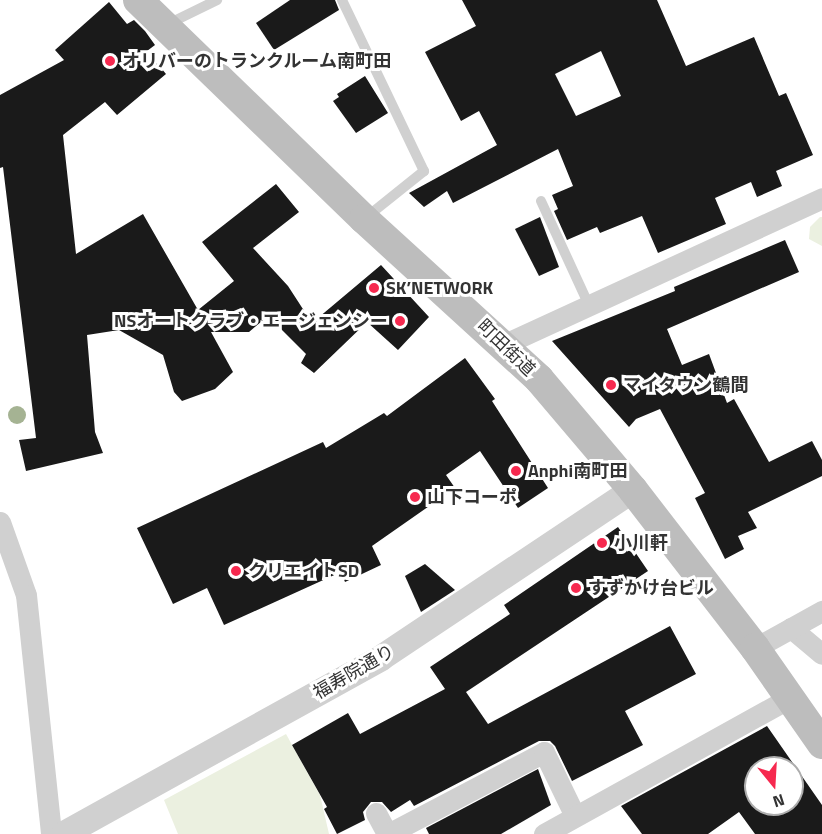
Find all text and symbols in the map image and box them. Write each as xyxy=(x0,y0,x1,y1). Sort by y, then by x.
place label: オリバーのトランクルーム南町田 xyxy=(122,50,392,72)
marker: オリバーのトランクルーム南町田 xyxy=(103,54,117,68)
place label: SK’NETWORK xyxy=(386,277,493,299)
marker: SK’NETWORK xyxy=(367,281,381,295)
place label: NSオートクラブ・エージェンシー xyxy=(114,310,388,332)
marker: NSオートクラブ・エージェンシー xyxy=(393,314,407,328)
street label: 町田街道 xyxy=(473,315,539,381)
place label: マイタウン鶴間 xyxy=(623,374,749,396)
marker: マイタウン鶴間 xyxy=(604,378,618,392)
place label: Anphi南町田 xyxy=(528,460,627,482)
marker: Anphi南町田 xyxy=(509,464,523,478)
place label: 山下コーポ xyxy=(427,486,517,508)
marker: 山下コーポ xyxy=(408,490,422,504)
place label: 小川軒 xyxy=(614,532,668,554)
marker: 小川軒 xyxy=(595,536,609,550)
place label: クリエイトSD xyxy=(248,560,359,582)
marker: クリエイトSD xyxy=(229,564,243,578)
place label: すずかけ台ビル xyxy=(588,577,714,599)
marker: すずかけ台ビル xyxy=(569,581,583,595)
street label: 福寿院通り xyxy=(310,640,398,704)
north arrow xyxy=(744,756,804,816)
text: N xyxy=(770,788,788,814)

